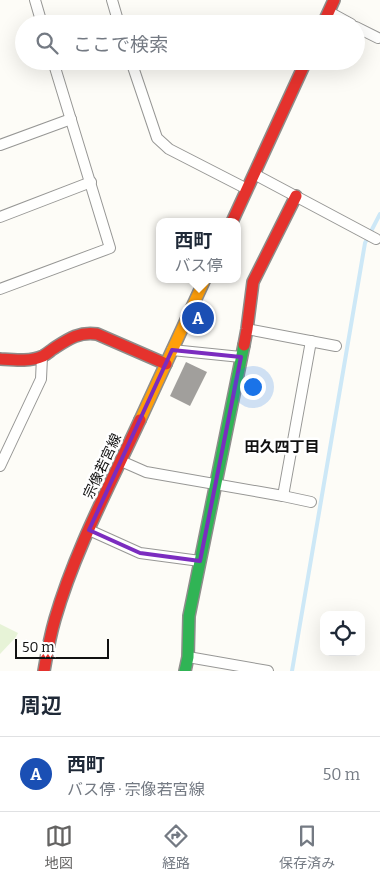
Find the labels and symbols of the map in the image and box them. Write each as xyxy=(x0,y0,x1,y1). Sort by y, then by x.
pin: A xyxy=(182,299,214,337)
your location xyxy=(240,374,266,400)
street label: 宗像若宮線 xyxy=(80,431,125,502)
district label: 田久四丁目 xyxy=(244,438,320,456)
scale bar xyxy=(15,636,109,659)

